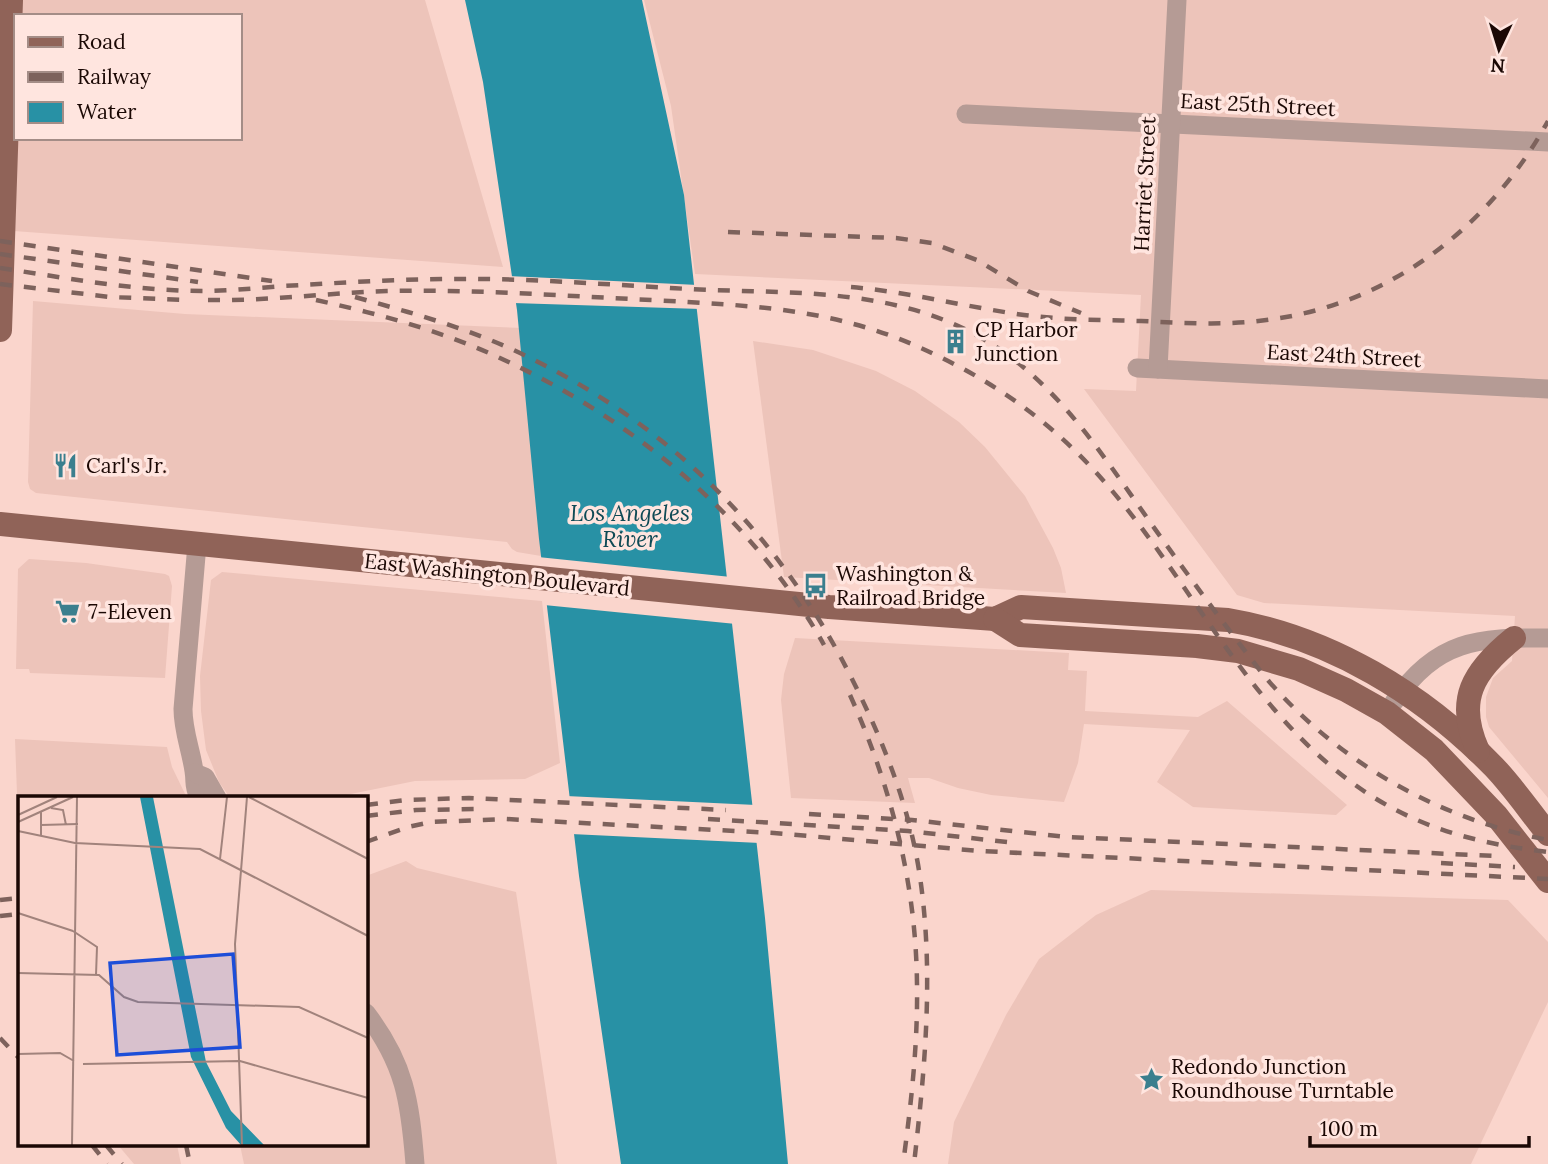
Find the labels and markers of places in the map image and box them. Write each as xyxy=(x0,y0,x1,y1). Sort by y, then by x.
place label: CP Harbor Junction xyxy=(974,316,1078,367)
building icon: CP Harbor Junction xyxy=(941,328,969,356)
restaurant icon: Carl's Jr. xyxy=(52,452,80,480)
place label: Carl's Jr. xyxy=(86,452,167,479)
place label: Washington & Railroad Bridge xyxy=(836,560,985,611)
bus stop icon: Washington & Railroad Bridge xyxy=(802,572,830,600)
supermarket icon: 7-Eleven xyxy=(54,598,82,626)
place label: 7-Eleven xyxy=(88,598,172,625)
place label: Redondo Junction Roundhouse Turntable xyxy=(1171,1053,1394,1104)
place icon: Redondo Junction Roundhouse Turntable xyxy=(1137,1065,1165,1093)

